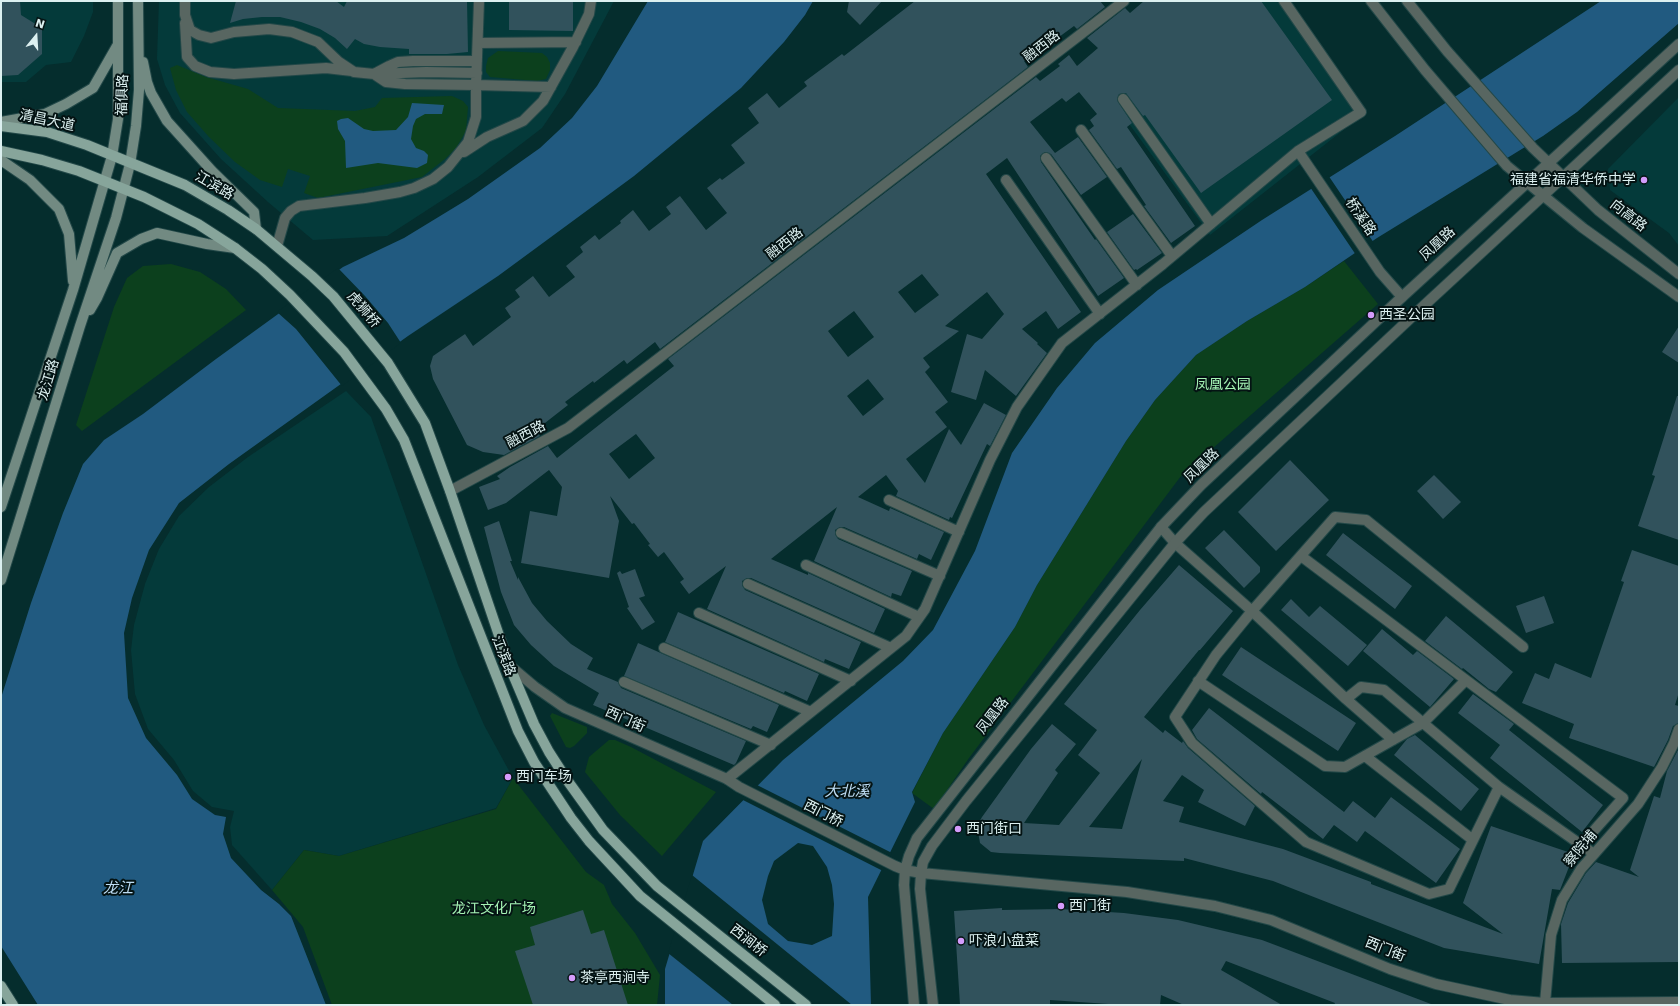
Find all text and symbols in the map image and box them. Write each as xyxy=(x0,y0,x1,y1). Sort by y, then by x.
north arrow xyxy=(16,16,56,56)
text: N xyxy=(33,17,46,32)
street label: 融西路 xyxy=(1020,27,1064,67)
street label: 福俱路 xyxy=(114,74,132,116)
street label: 清昌大道 xyxy=(18,107,76,135)
street label: 江滨路 xyxy=(192,168,236,204)
place label: 福建省福清华侨中学 xyxy=(1510,172,1636,188)
marker: 福建省福清华侨中学 xyxy=(1639,175,1649,185)
street label: 桥溪路 xyxy=(1341,195,1379,239)
street label: 向高路 xyxy=(1606,196,1650,236)
street label: 融西路 xyxy=(763,224,807,264)
street label: 凤凰路 xyxy=(1417,224,1459,264)
street label: 虎狮桥 xyxy=(343,289,383,331)
place label: 西圣公园 xyxy=(1379,307,1435,323)
marker: 西圣公园 xyxy=(1366,310,1376,320)
street label: 龙江路 xyxy=(35,357,63,403)
park label: 凤凰公园 xyxy=(1195,377,1251,393)
street label: 融西路 xyxy=(504,418,548,452)
street label: 凤凰路 xyxy=(1181,445,1223,487)
street label: 江滨路 xyxy=(488,633,518,679)
street label: 凤凰路 xyxy=(973,694,1013,738)
street label: 西门街 xyxy=(602,704,648,736)
place label: 西门车场 xyxy=(516,769,572,785)
marker: 西门车场 xyxy=(503,772,513,782)
water label: 大北溪 xyxy=(825,783,869,801)
street label: 西门桥 xyxy=(800,797,846,831)
place label: 西门街口 xyxy=(966,821,1022,837)
marker: 西门街口 xyxy=(953,824,963,834)
street label: 察院埔 xyxy=(1561,828,1601,870)
water label: 龙江 xyxy=(103,880,133,898)
place label: 西门街 xyxy=(1069,898,1111,914)
park label: 龙江文化广场 xyxy=(452,901,536,917)
marker: 西门街 xyxy=(1056,901,1066,911)
street label: 西涧桥 xyxy=(726,921,770,961)
place label: 吓浪小盘菜 xyxy=(969,933,1039,949)
street label: 西门街 xyxy=(1362,934,1408,966)
marker: 吓浪小盘菜 xyxy=(956,936,966,946)
place label: 茶亭西涧寺 xyxy=(580,970,650,986)
marker: 茶亭西涧寺 xyxy=(567,973,577,983)

